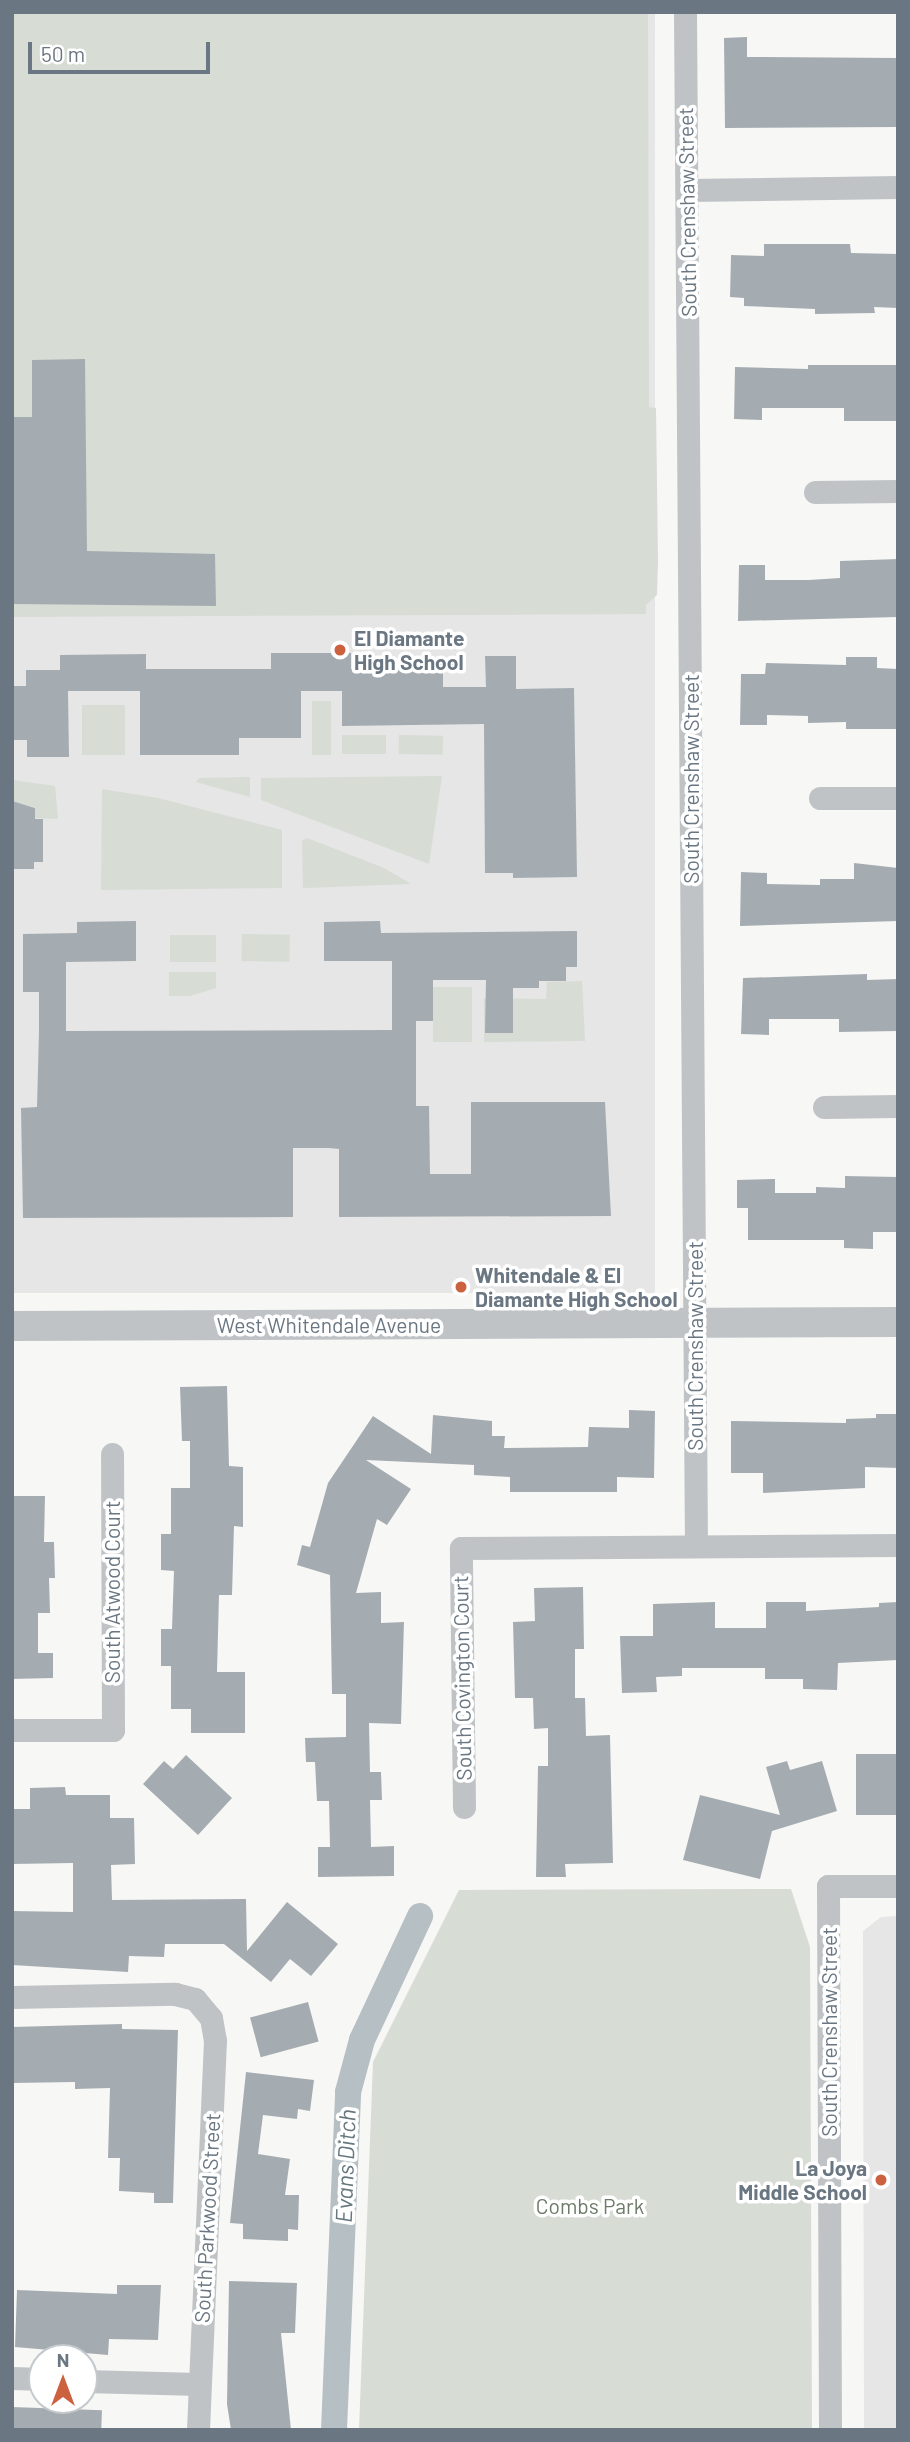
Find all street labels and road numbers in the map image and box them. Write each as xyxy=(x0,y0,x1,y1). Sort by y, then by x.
street label: South Crenshaw Street xyxy=(673,107,701,317)
street label: South Crenshaw Street xyxy=(678,674,704,884)
street label: South Crenshaw Street xyxy=(682,1241,708,1451)
street label: West Whitendale Avenue xyxy=(217,1312,441,1338)
street label: South Atwood Court xyxy=(99,1501,125,1683)
street label: South Covington Court xyxy=(448,1575,476,1781)
street label: South Crenshaw Street xyxy=(816,1927,842,2137)
street label: South Parkwood Street xyxy=(189,2112,225,2324)

